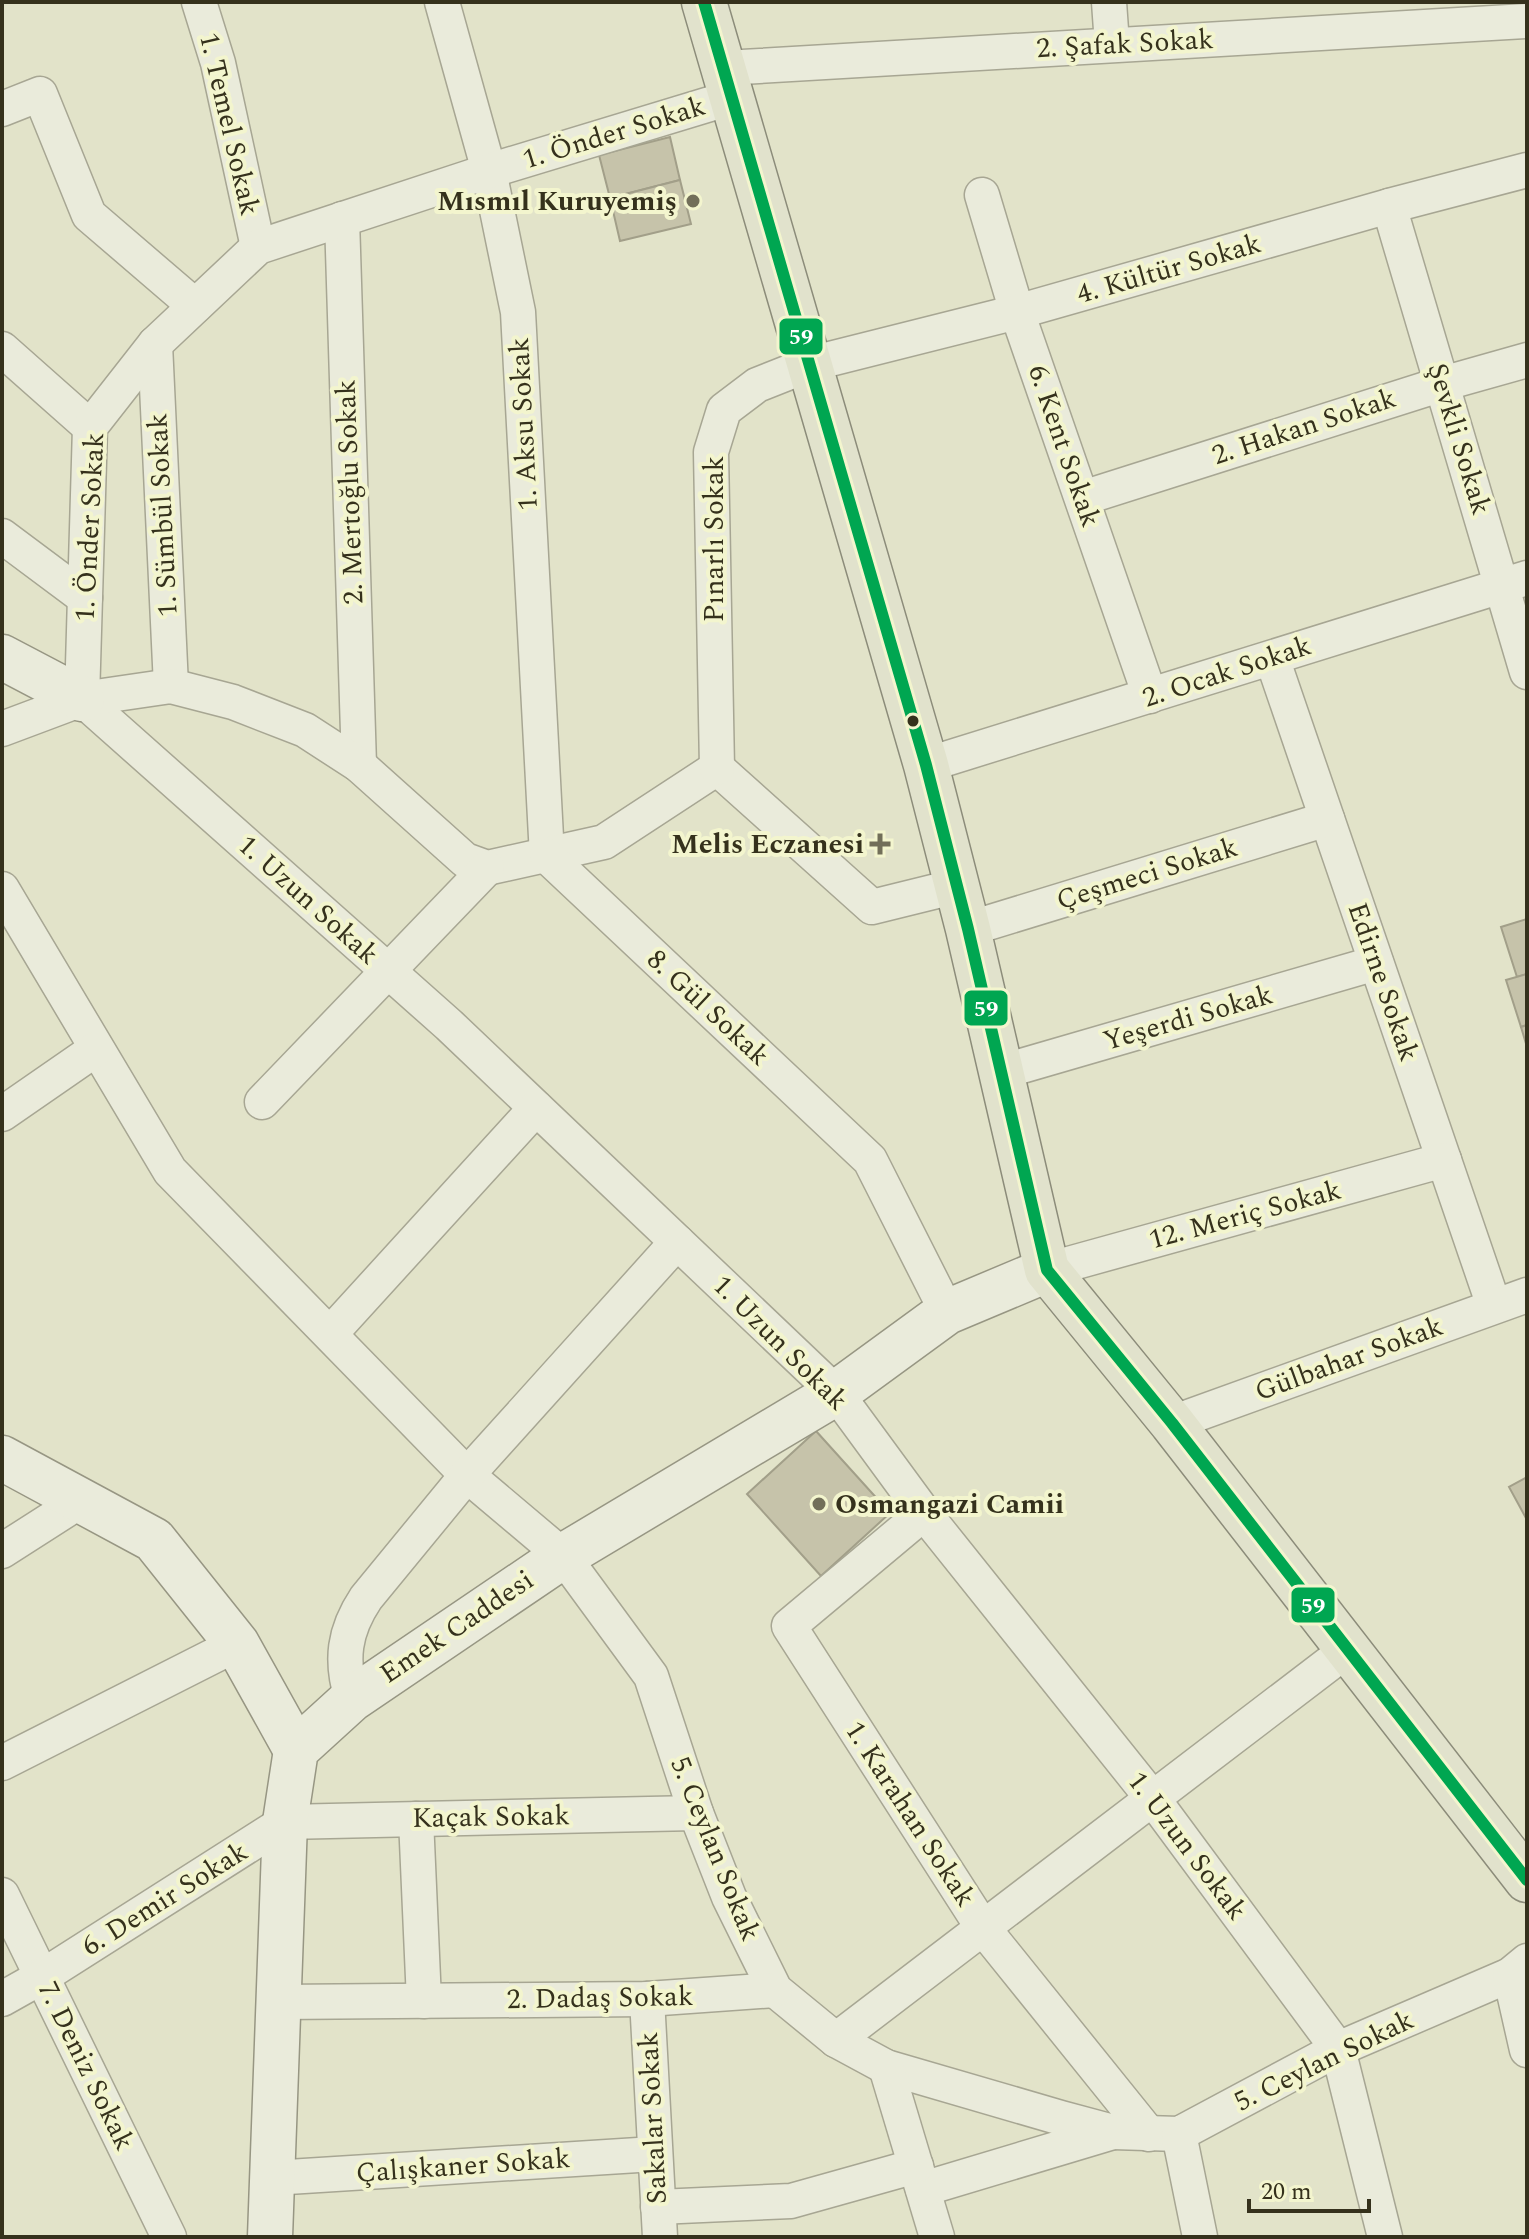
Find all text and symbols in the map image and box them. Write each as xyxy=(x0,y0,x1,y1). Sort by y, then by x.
street label: 2. Şafak Sokak xyxy=(1035,18,1215,70)
street label: 1. Temel Sokak xyxy=(187,28,271,220)
street label: 1. Önder Sokak xyxy=(517,85,711,181)
place label: Mısmıl Kuruyemiş xyxy=(437,180,677,223)
marker: Mısmıl Kuruyemiş xyxy=(684,192,702,210)
street label: 4. Kültür Sokak xyxy=(1072,222,1266,316)
line badge: 59 xyxy=(778,317,824,356)
text: 59 xyxy=(789,321,813,354)
street label: 1. Aksu Sokak xyxy=(498,336,550,512)
street label: Şevkli Sokak xyxy=(1416,358,1502,520)
street label: 6. Kent Sokak xyxy=(1016,359,1112,533)
street label: 2. Hakan Sokak xyxy=(1206,377,1402,477)
street label: 2. Mertoğlu Sokak xyxy=(325,379,375,605)
street label: 1. Sümbül Sokak xyxy=(136,412,190,618)
street label: 1. Önder Sokak xyxy=(64,431,116,623)
street label: Pınarlı Sokak xyxy=(693,456,736,622)
street label: 2. Ocak Sokak xyxy=(1137,624,1317,720)
unlabelled marker xyxy=(905,713,921,729)
place label: Melis Eczanesi xyxy=(671,823,864,866)
street label: 1. Uzun Sokak xyxy=(228,825,388,975)
street label: Çeşmeci Sokak xyxy=(1051,826,1243,922)
marker: Melis Eczanesi xyxy=(871,835,889,853)
street label: Edirne Sokak xyxy=(1336,897,1430,1067)
street label: 8. Gül Sokak xyxy=(637,939,779,1077)
street label: Yeşerdi Sokak xyxy=(1098,973,1278,1063)
line badge: 59 xyxy=(963,989,1009,1027)
text: 59 xyxy=(974,993,998,1026)
street label: 12. Meriç Sokak xyxy=(1144,1169,1346,1261)
street label: 1. Uzun Sokak xyxy=(702,1265,858,1421)
street label: Gülbahar Sokak xyxy=(1249,1305,1449,1413)
place label: Osmangazi Camii xyxy=(835,1483,1064,1526)
marker: Osmangazi Camii xyxy=(810,1495,828,1513)
street label: Emek Caddesi xyxy=(371,1559,543,1695)
line badge: 59 xyxy=(1290,1586,1336,1624)
text: 59 xyxy=(1301,1590,1325,1623)
street label: 1. Karahan Sokak xyxy=(834,1712,986,1916)
street label: 5. Ceylan Sokak xyxy=(658,1750,772,1948)
street label: 1. Uzun Sokak xyxy=(1116,1762,1258,1930)
street label: Kaçak Sokak xyxy=(412,1794,570,1840)
street label: 6. Demir Sokak xyxy=(73,1831,257,1967)
street label: 7. Deniz Sokak xyxy=(26,1974,146,2158)
street label: 2. Dadaş Sokak xyxy=(506,1975,694,2021)
street label: 5. Ceylan Sokak xyxy=(1227,1999,1421,2123)
street label: Sakalar Sokak xyxy=(627,2031,679,2205)
street label: Çalışkaner Sokak xyxy=(354,2137,572,2195)
scale bar xyxy=(1249,2163,1369,2213)
text: 20 m xyxy=(1261,2174,1312,2210)

